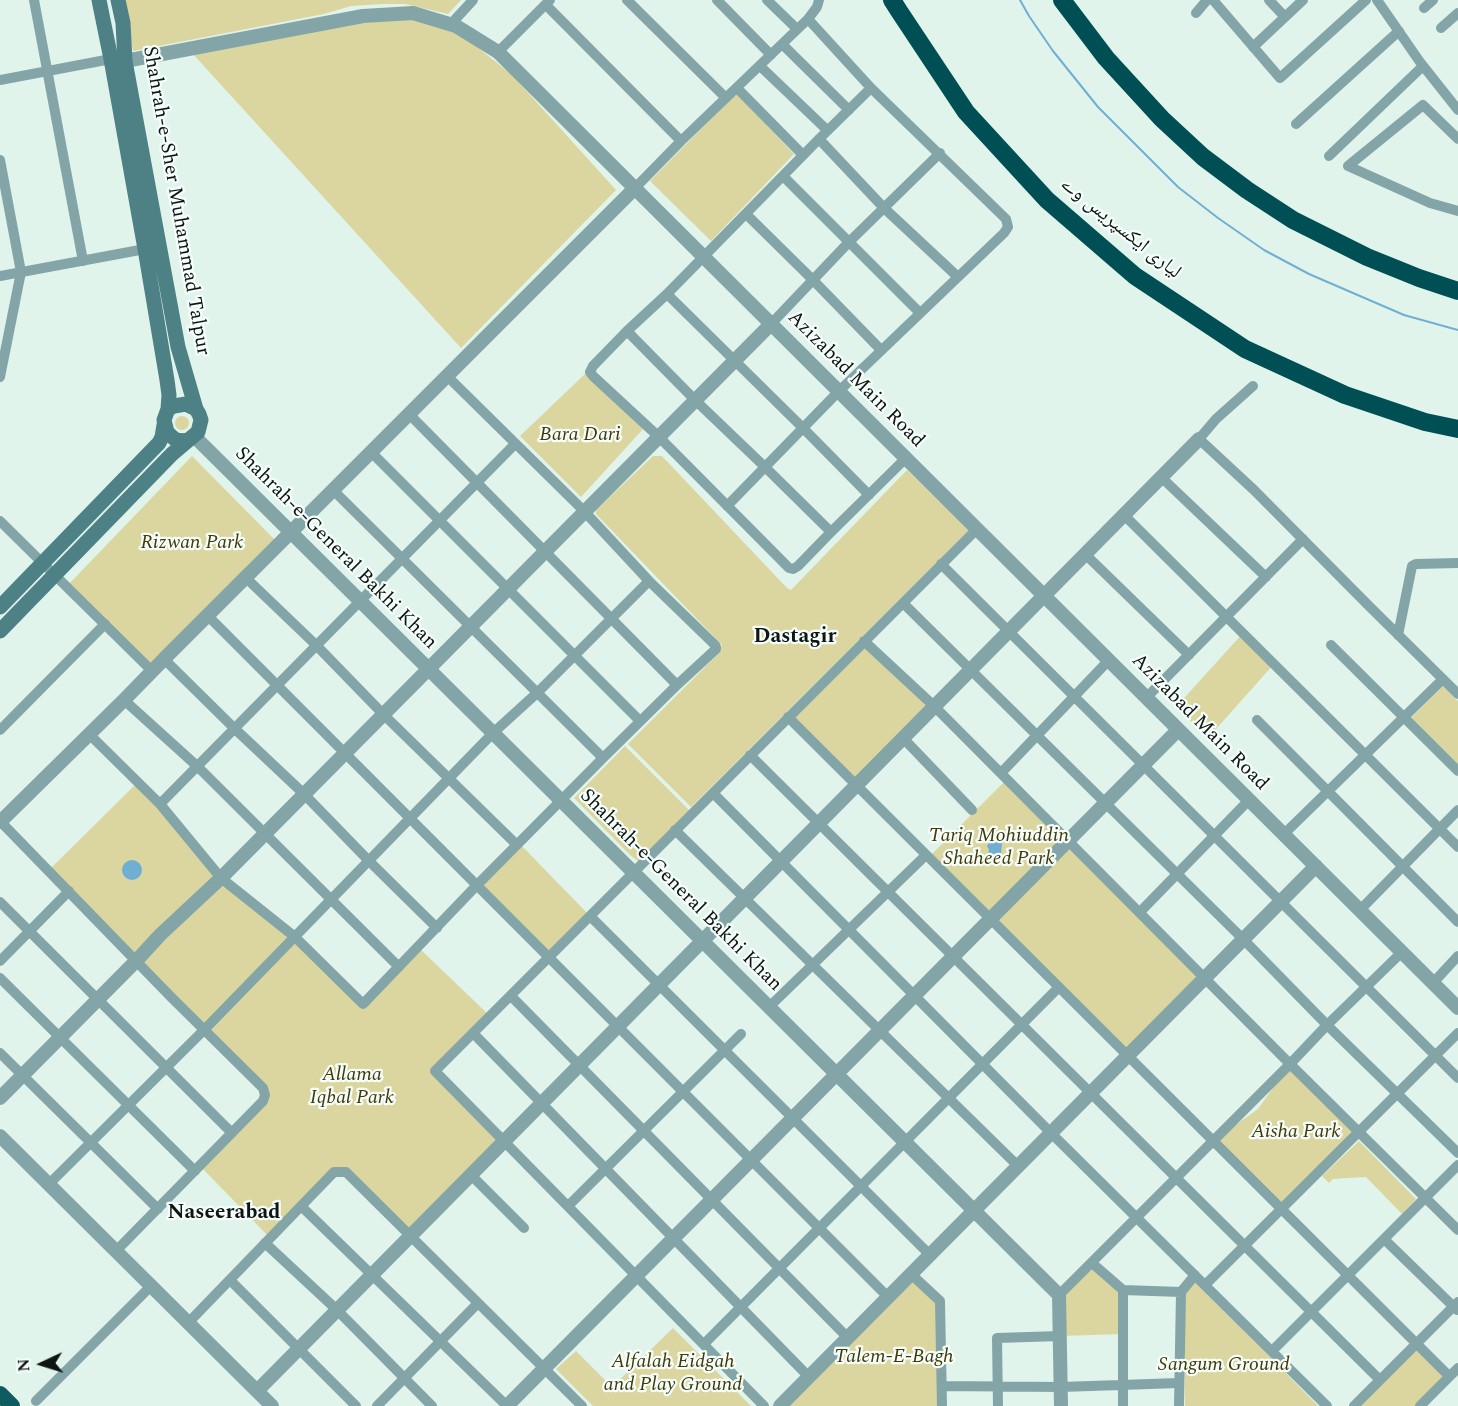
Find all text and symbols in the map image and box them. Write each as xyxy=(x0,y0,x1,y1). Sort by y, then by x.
street label: Shahrah-e-Sher Muhammad Talpur xyxy=(136,44,214,358)
street label: لیاری ایکسپریس وے xyxy=(1055,173,1185,285)
street label: Azizabad Main Road xyxy=(781,306,929,454)
park label: Bara Dari xyxy=(539,424,621,448)
street label: Shahrah-e-General Bakhi Khan xyxy=(229,443,441,655)
park label: Rizwan Park xyxy=(141,532,243,556)
district label: Dastagir xyxy=(754,625,836,651)
street label: Azizabad Main Road xyxy=(1125,649,1273,797)
street label: Shahrah-e-General Bakhi Khan xyxy=(574,785,786,997)
park label: Tariq Mohiuddin Shaheed Park xyxy=(929,825,1069,872)
park label: Allama Iqbal Park xyxy=(310,1064,394,1111)
park label: Aisha Park xyxy=(1251,1121,1341,1145)
district label: Naseerabad xyxy=(167,1201,281,1227)
north arrow xyxy=(12,1334,72,1394)
park label: Talem-E-Bagh xyxy=(834,1346,954,1370)
park label: Alfalah Eidgah and Play Ground xyxy=(604,1351,742,1398)
park label: Sangum Ground xyxy=(1158,1354,1290,1378)
text: N xyxy=(12,1358,36,1373)

